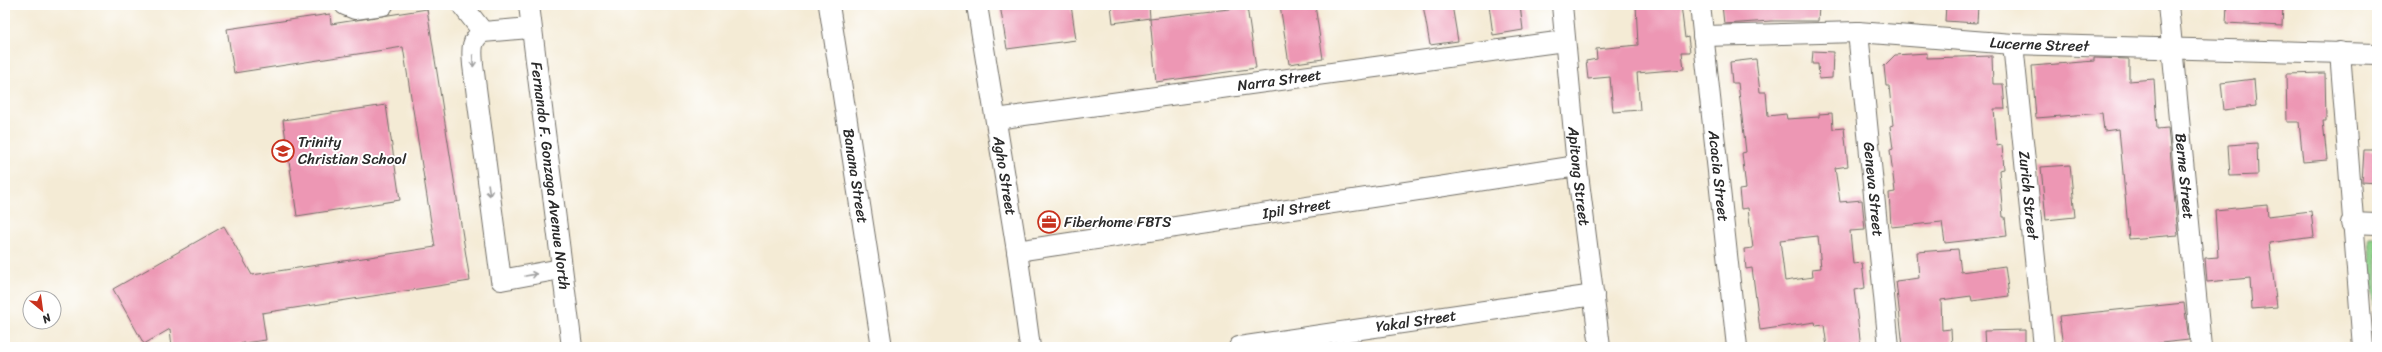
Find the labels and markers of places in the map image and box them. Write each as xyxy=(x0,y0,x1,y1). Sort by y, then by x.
place label: Trinity Christian School xyxy=(298,129,407,172)
school or university icon: Trinity Christian School xyxy=(270,138,296,164)
office icon: Fiberhome FBTS xyxy=(1036,209,1062,235)
place label: Fiberhome FBTS xyxy=(1064,209,1172,235)

